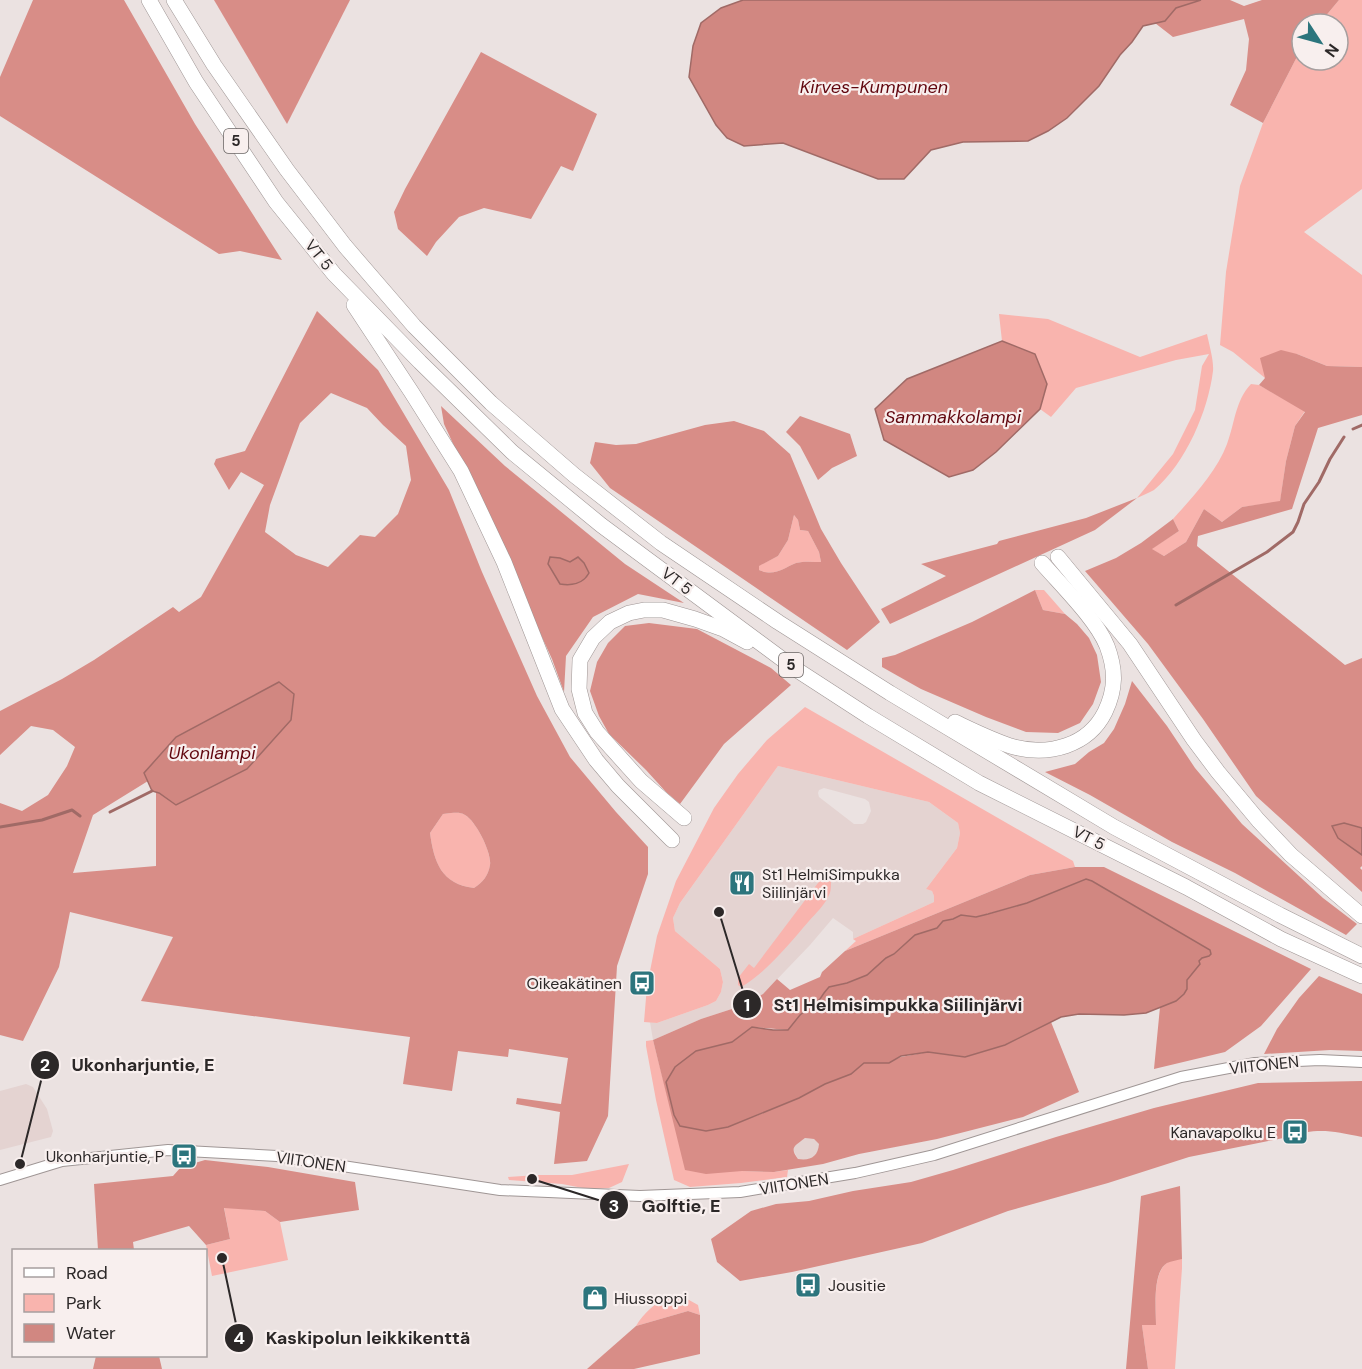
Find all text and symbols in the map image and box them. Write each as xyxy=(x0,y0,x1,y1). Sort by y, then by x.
north arrow xyxy=(1290,12,1350,72)
text: N xyxy=(1320,40,1344,61)
water label: Kirves-Kumpunen xyxy=(800,75,948,99)
road number: 5 xyxy=(224,129,248,153)
street label: VT 5 xyxy=(300,235,338,275)
water label: Sammakkolampi xyxy=(885,405,1022,429)
street label: VT 5 xyxy=(657,562,697,600)
road number: 5 xyxy=(779,653,803,677)
water label: Ukonlampi xyxy=(168,741,256,765)
street label: VT 5 xyxy=(1069,821,1109,855)
place label: St1 HelmiSimpukka Siilinjärvi xyxy=(762,864,900,903)
restaurant icon: St1 HelmiSimpukka Siilinjärvi xyxy=(727,868,757,898)
bus stop icon: Oikeakätinen xyxy=(627,968,657,998)
place label: Oikeakätinen xyxy=(526,973,622,994)
callout: St1 Helmisimpukka Siilinjärvi xyxy=(732,986,1035,1022)
text: 1 xyxy=(744,993,750,1017)
text: St1 Helmisimpukka Siilinjärvi xyxy=(774,993,1022,1017)
callout: Ukonharjuntie, E xyxy=(30,1047,227,1083)
street label: VIITONEN xyxy=(1228,1051,1300,1079)
text: 2 xyxy=(40,1053,50,1077)
text: Ukonharjuntie, E xyxy=(72,1053,214,1077)
bus stop icon: Kanavapolku E xyxy=(1280,1117,1310,1147)
place label: Kanavapolku E xyxy=(1170,1122,1276,1143)
bus stop icon: Ukonharjuntie, P xyxy=(169,1141,199,1171)
place label: Ukonharjuntie, P xyxy=(46,1146,164,1167)
street label: VIITONEN xyxy=(275,1147,347,1177)
street label: VIITONEN xyxy=(758,1168,830,1200)
callout: Golftie, E xyxy=(599,1187,733,1223)
text: 3 xyxy=(609,1194,619,1218)
text: Golftie, E xyxy=(641,1194,721,1218)
legend xyxy=(12,1249,207,1357)
text: Road xyxy=(66,1261,108,1285)
bus stop icon: Jousitie xyxy=(793,1270,823,1300)
place label: Jousitie xyxy=(828,1275,886,1296)
shop icon: Hiussoppi xyxy=(580,1283,610,1313)
place label: Hiussoppi xyxy=(614,1288,687,1309)
text: Park xyxy=(66,1291,102,1315)
callout: Kaskipolun leikkikenttä xyxy=(224,1320,483,1356)
text: Water xyxy=(66,1321,116,1345)
text: 4 xyxy=(233,1326,245,1350)
text: Kaskipolun leikkikenttä xyxy=(266,1326,470,1350)

